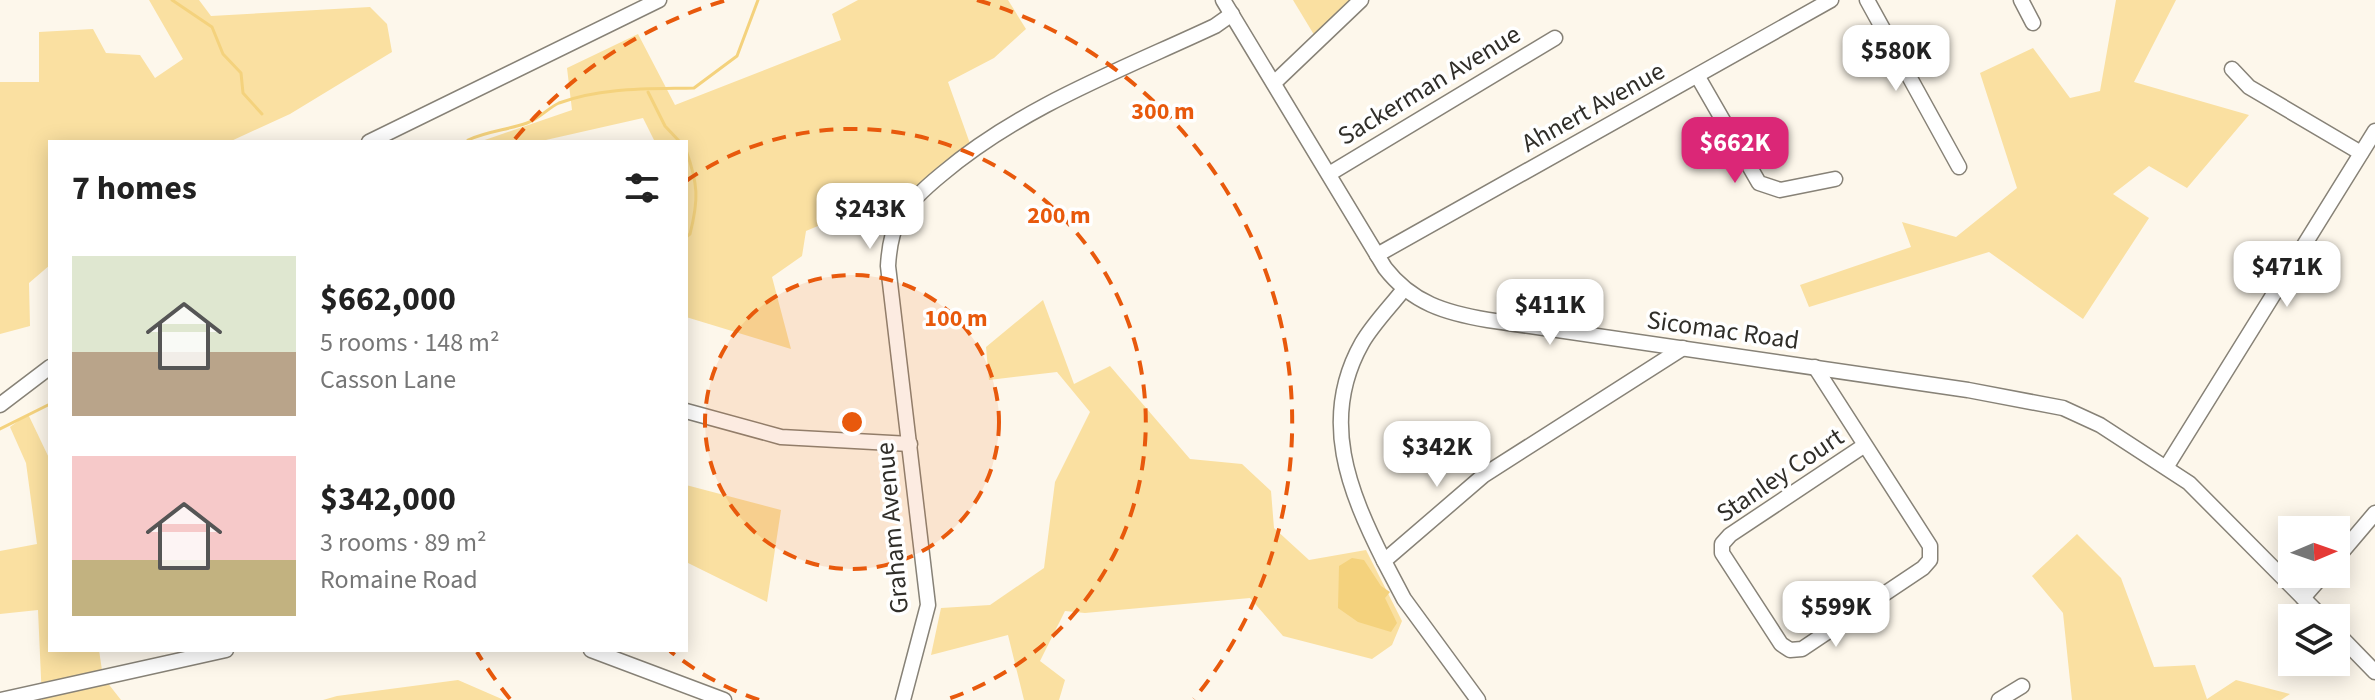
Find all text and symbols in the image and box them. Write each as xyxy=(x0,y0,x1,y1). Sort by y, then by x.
street label: Sackerman Avenue xyxy=(1331,16,1527,154)
pin: $580K xyxy=(1840,25,1952,93)
text: $580K xyxy=(1861,32,1931,69)
street label: Ahnert Avenue xyxy=(1515,52,1671,162)
text: 300 m xyxy=(1131,94,1195,129)
pin: $662K xyxy=(1679,117,1791,185)
text: $662K xyxy=(1700,124,1770,161)
text: 7 homes xyxy=(72,164,197,213)
icon: filters xyxy=(620,166,664,210)
pin: $243K xyxy=(814,183,926,251)
text: $243K xyxy=(835,190,905,227)
text: 200 m xyxy=(1027,198,1091,233)
pin: $471K xyxy=(2231,241,2343,309)
text: $471K xyxy=(2252,248,2322,285)
text: $662,000 xyxy=(320,275,456,324)
pin: $411K xyxy=(1494,279,1606,347)
text: $411K xyxy=(1515,286,1585,323)
icon: home xyxy=(136,288,232,384)
text: 100 m xyxy=(924,301,988,336)
street label: Sicomac Road xyxy=(1645,301,1801,359)
text: 5 rooms · 148 m² xyxy=(320,324,499,361)
text: Casson Lane xyxy=(320,361,456,398)
centre of rings xyxy=(838,408,866,436)
street label: Stanley Court xyxy=(1709,419,1851,531)
pin: $342K xyxy=(1381,421,1493,489)
text: $342K xyxy=(1402,428,1472,465)
street label: Graham Avenue xyxy=(866,441,918,615)
text: $342,000 xyxy=(320,475,456,524)
icon: home xyxy=(136,488,232,584)
north arrow xyxy=(2278,516,2350,588)
map controls xyxy=(2278,516,2350,676)
text: 3 rooms · 89 m² xyxy=(320,524,487,561)
text: Romaine Road xyxy=(320,561,478,598)
pin: $599K xyxy=(1780,581,1892,649)
text: $599K xyxy=(1801,588,1871,625)
button: layers xyxy=(2278,604,2350,676)

